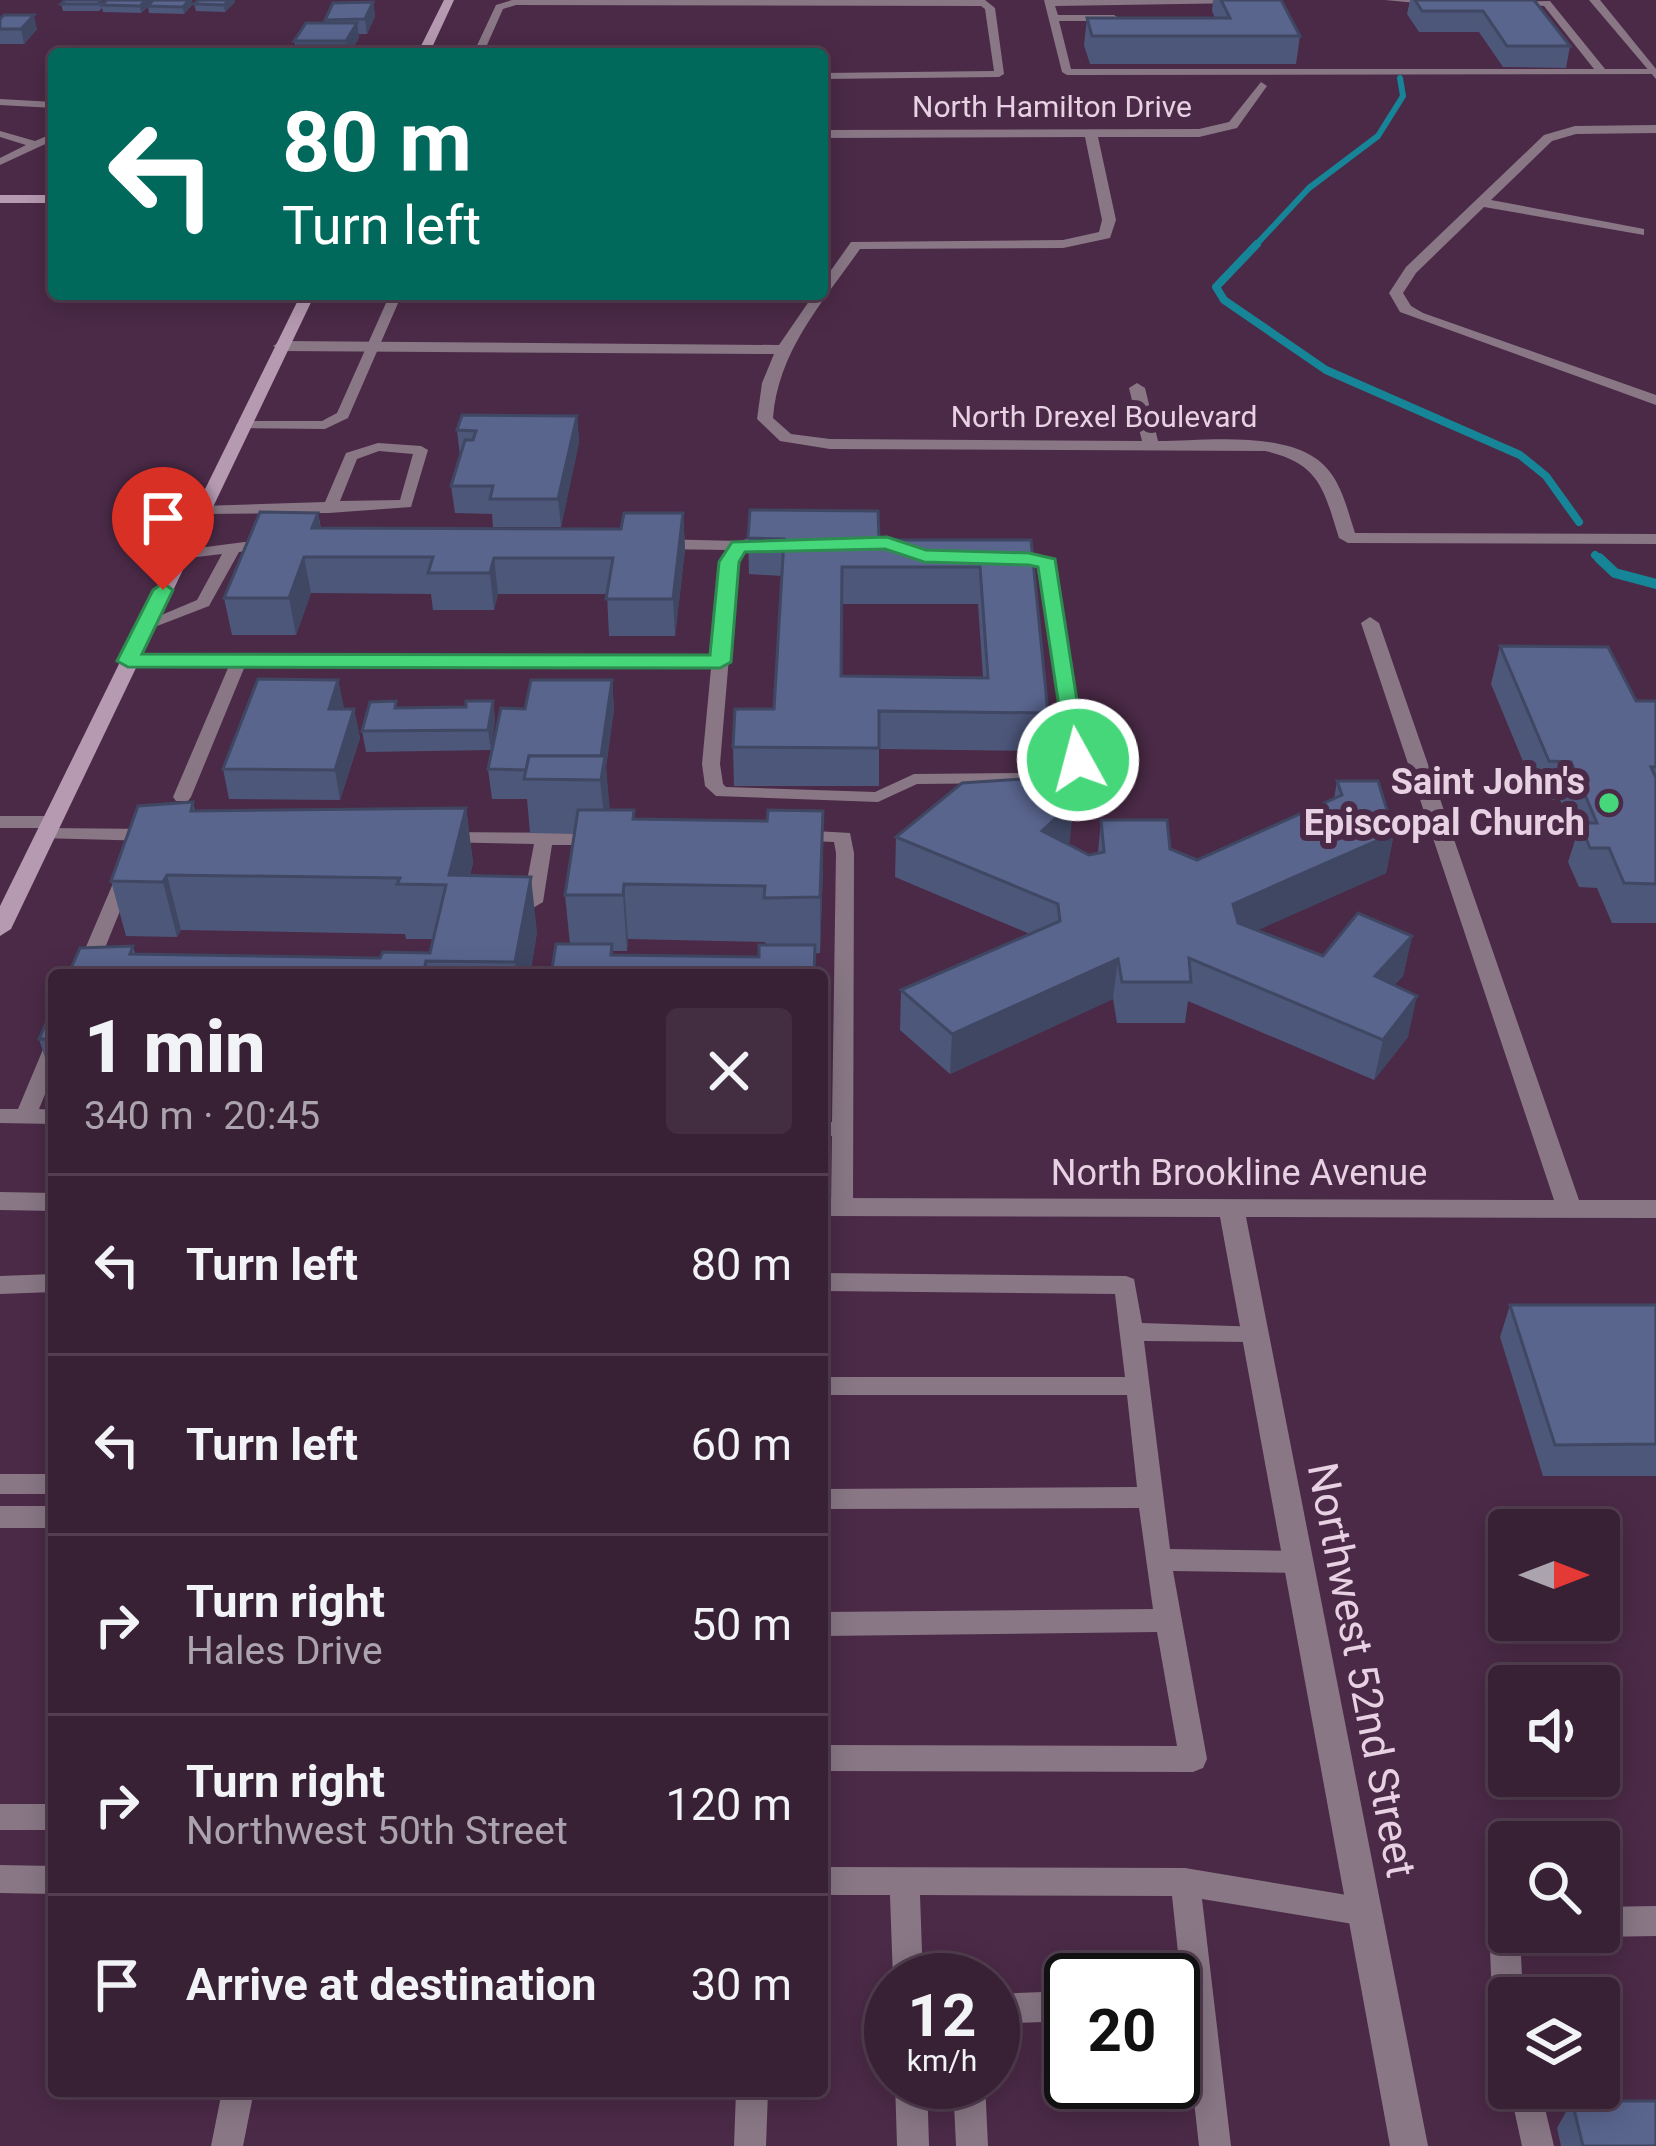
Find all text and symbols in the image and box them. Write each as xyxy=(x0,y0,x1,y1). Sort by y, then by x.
street label: North Hamilton Drive xyxy=(912,89,1192,124)
text: 80 m xyxy=(282,93,472,192)
icon: left xyxy=(84,96,240,252)
text: Turn left xyxy=(282,194,481,257)
street label: North Drexel Boulevard xyxy=(951,399,1257,434)
pin xyxy=(112,467,214,590)
icon: arrive xyxy=(130,485,196,551)
position arrow xyxy=(1015,697,1141,823)
place label: Saint John's Episcopal Church xyxy=(1304,761,1585,844)
marker: Saint John's Episcopal Church xyxy=(1596,790,1622,816)
text: 1 min xyxy=(84,1005,266,1090)
button: close xyxy=(666,1008,792,1134)
text: 340 m · 20:45 xyxy=(84,1093,320,1139)
street label: North Brookline Avenue xyxy=(1051,1152,1427,1194)
icon: left xyxy=(84,1232,150,1298)
text: Turn left xyxy=(186,1238,358,1291)
text: 80 m xyxy=(691,1238,792,1291)
icon: left xyxy=(84,1412,150,1478)
text: Turn left xyxy=(186,1418,358,1471)
text: 60 m xyxy=(691,1418,792,1471)
street label: Northwest 52nd Street xyxy=(1298,1459,1426,1881)
north arrow xyxy=(1488,1509,1620,1641)
map controls xyxy=(1488,1509,1620,2109)
text: Turn right xyxy=(186,1575,385,1628)
icon: right xyxy=(84,1592,150,1658)
text: 50 m xyxy=(691,1598,792,1651)
text: Hales Drive xyxy=(186,1628,383,1674)
button: sound xyxy=(1488,1665,1620,1797)
text: Turn right xyxy=(186,1755,385,1808)
icon: right xyxy=(84,1772,150,1838)
text: 120 m xyxy=(666,1778,792,1831)
text: Northwest 50th Street xyxy=(186,1808,568,1854)
button: search xyxy=(1488,1821,1620,1953)
icon: arrive xyxy=(84,1952,150,2018)
speed limit sign: 20 xyxy=(1044,1953,1200,2109)
text: Arrive at destination xyxy=(186,1958,597,2011)
text: 30 m xyxy=(691,1958,792,2011)
button: layers xyxy=(1488,1977,1620,2109)
text: 12 xyxy=(908,1980,976,2051)
text: km/h xyxy=(907,2043,977,2078)

